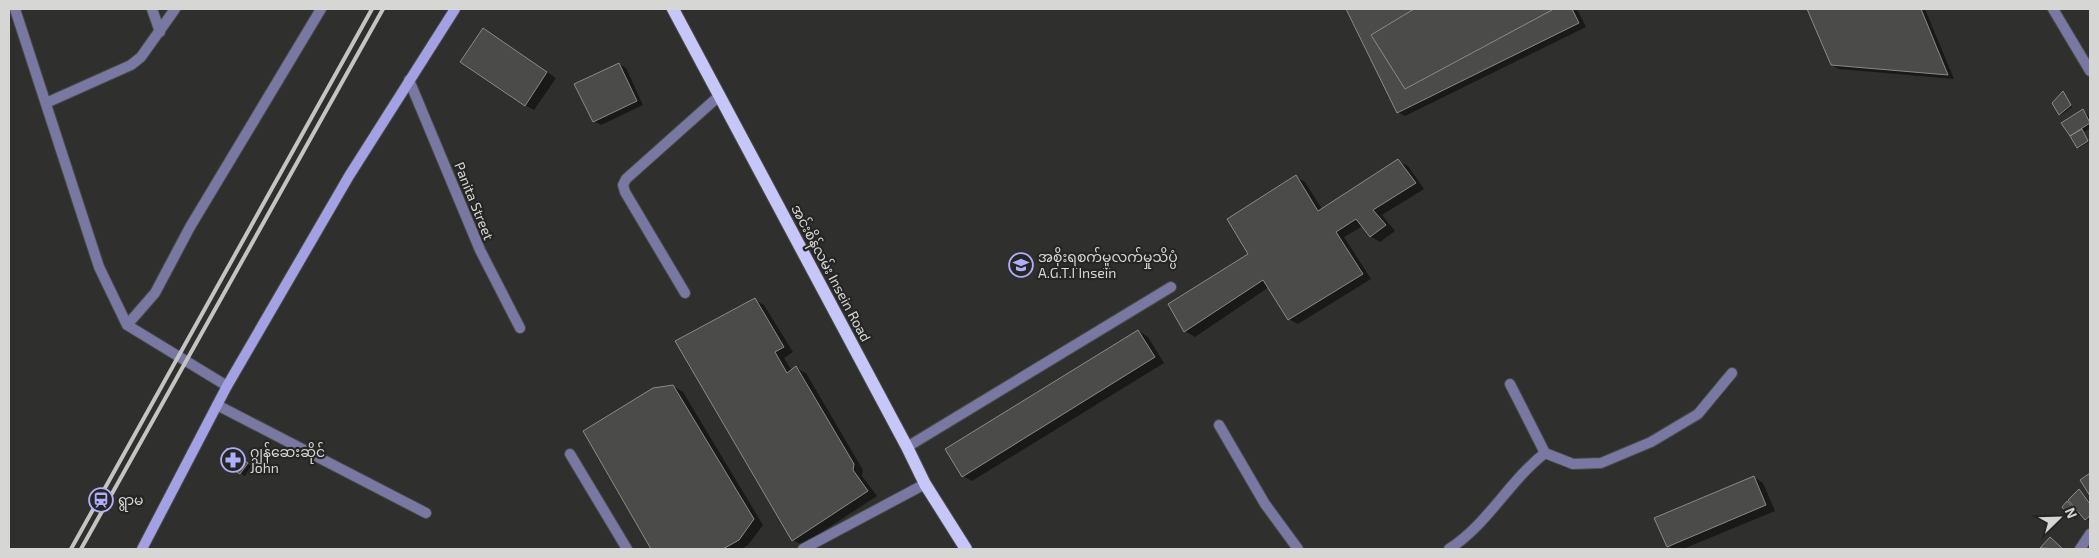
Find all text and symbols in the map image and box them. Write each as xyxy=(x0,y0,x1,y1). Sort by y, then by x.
street label: Panita Street xyxy=(451,159,498,242)
street label: အင်းစိန်လမ်း Insein Road xyxy=(785,201,876,346)
place label: အစိုးရစက်မှုလက်မှုသိပ္ပံ A.G.T.I Insein xyxy=(1038,247,1178,281)
school or university icon: အစိုးရစက်မှုလက်မှုသိပ္ပံ A.G.T.I Insein xyxy=(1008,252,1034,278)
place label: ဂျွန်ဆေးဆိုင် John xyxy=(250,442,325,476)
pharmacy icon: ဂျွန်ဆေးဆိုင် John xyxy=(220,447,246,473)
station icon: ရွာမ xyxy=(88,487,114,513)
place label: ရွာမ xyxy=(118,491,143,512)
north arrow xyxy=(2034,493,2084,543)
text: N xyxy=(2062,505,2081,521)

